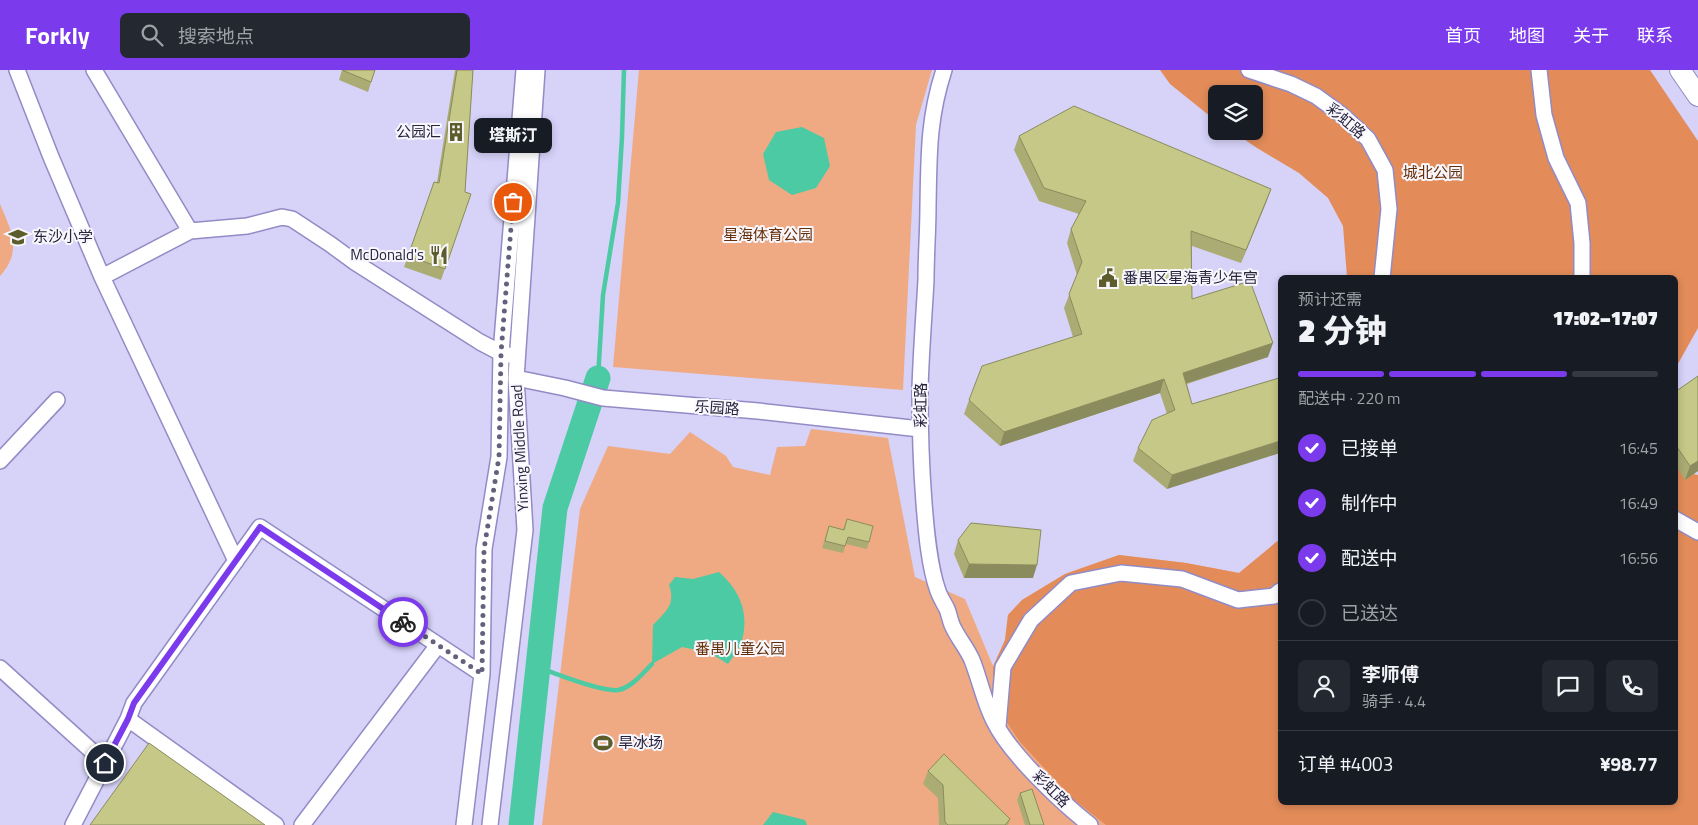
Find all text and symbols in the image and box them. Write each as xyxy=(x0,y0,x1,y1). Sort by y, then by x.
search box xyxy=(120,13,470,58)
text: Forkly xyxy=(25,17,90,53)
icon: search xyxy=(138,21,166,49)
text: 搜索地点 xyxy=(178,21,254,50)
text: 首页 xyxy=(1445,22,1481,49)
text: 地图 xyxy=(1509,22,1545,49)
text: 关于 xyxy=(1573,22,1609,49)
text: 联系 xyxy=(1637,22,1673,49)
map controls xyxy=(1208,85,1263,140)
button: layers xyxy=(1208,85,1263,140)
street label: 彩虹路 xyxy=(1322,97,1371,144)
callout: 塔斯汀 xyxy=(474,117,552,152)
place label: 公园汇 xyxy=(396,120,441,143)
building icon: 公园汇 xyxy=(445,121,467,143)
text: 塔斯汀 xyxy=(489,123,537,147)
park label: 城北公园 xyxy=(1403,161,1463,184)
pin xyxy=(492,181,534,223)
icon: bag xyxy=(499,188,527,216)
park label: 星海体育公园 xyxy=(723,223,813,246)
place label: 东沙小学 xyxy=(33,225,93,248)
school or university icon: 东沙小学 xyxy=(7,226,29,248)
place label: McDonald's xyxy=(350,243,424,266)
restaurant icon: McDonald's xyxy=(428,244,450,266)
place label: 番禺区星海青少年宫 xyxy=(1123,266,1258,289)
public building icon: 番禺区星海青少年宫 xyxy=(1097,267,1119,289)
text: 预计还需 xyxy=(1298,287,1362,311)
text: 17:02–17:07 xyxy=(1553,303,1658,332)
text: 2 分钟 xyxy=(1298,306,1386,354)
street label: 彩虹路 xyxy=(909,382,932,428)
street label: Yinxing Middle Road xyxy=(505,384,534,512)
text: 配送中 · 220 m xyxy=(1298,386,1400,410)
street label: 乐园路 xyxy=(694,394,740,421)
text: 已接单 xyxy=(1341,433,1398,462)
icon: check xyxy=(1298,434,1326,462)
text: 16:45 xyxy=(1619,436,1658,460)
text: 制作中 xyxy=(1341,488,1398,517)
icon: check xyxy=(1298,489,1326,517)
text: 16:49 xyxy=(1619,491,1658,515)
text: 配送中 xyxy=(1341,543,1398,572)
icon: check xyxy=(1298,544,1326,572)
text: 16:56 xyxy=(1619,546,1658,570)
courier xyxy=(378,597,428,647)
text: 已送达 xyxy=(1341,598,1398,627)
icon: bike xyxy=(389,608,417,636)
park label: 番禺儿童公园 xyxy=(695,637,785,660)
text: 李师傅 xyxy=(1362,659,1419,688)
button: person xyxy=(1298,660,1350,712)
button: chat xyxy=(1542,660,1594,712)
button: phone xyxy=(1606,660,1658,712)
text: 骑手 · 4.4 xyxy=(1362,689,1426,713)
place label: 旱冰场 xyxy=(618,731,663,754)
sports icon: 旱冰场 xyxy=(592,732,614,754)
pin xyxy=(84,742,126,784)
icon: home xyxy=(91,749,119,777)
text: 订单 #4003 xyxy=(1298,749,1393,778)
text: ¥98.77 xyxy=(1600,749,1658,778)
street label: 彩虹路 xyxy=(1027,765,1075,813)

